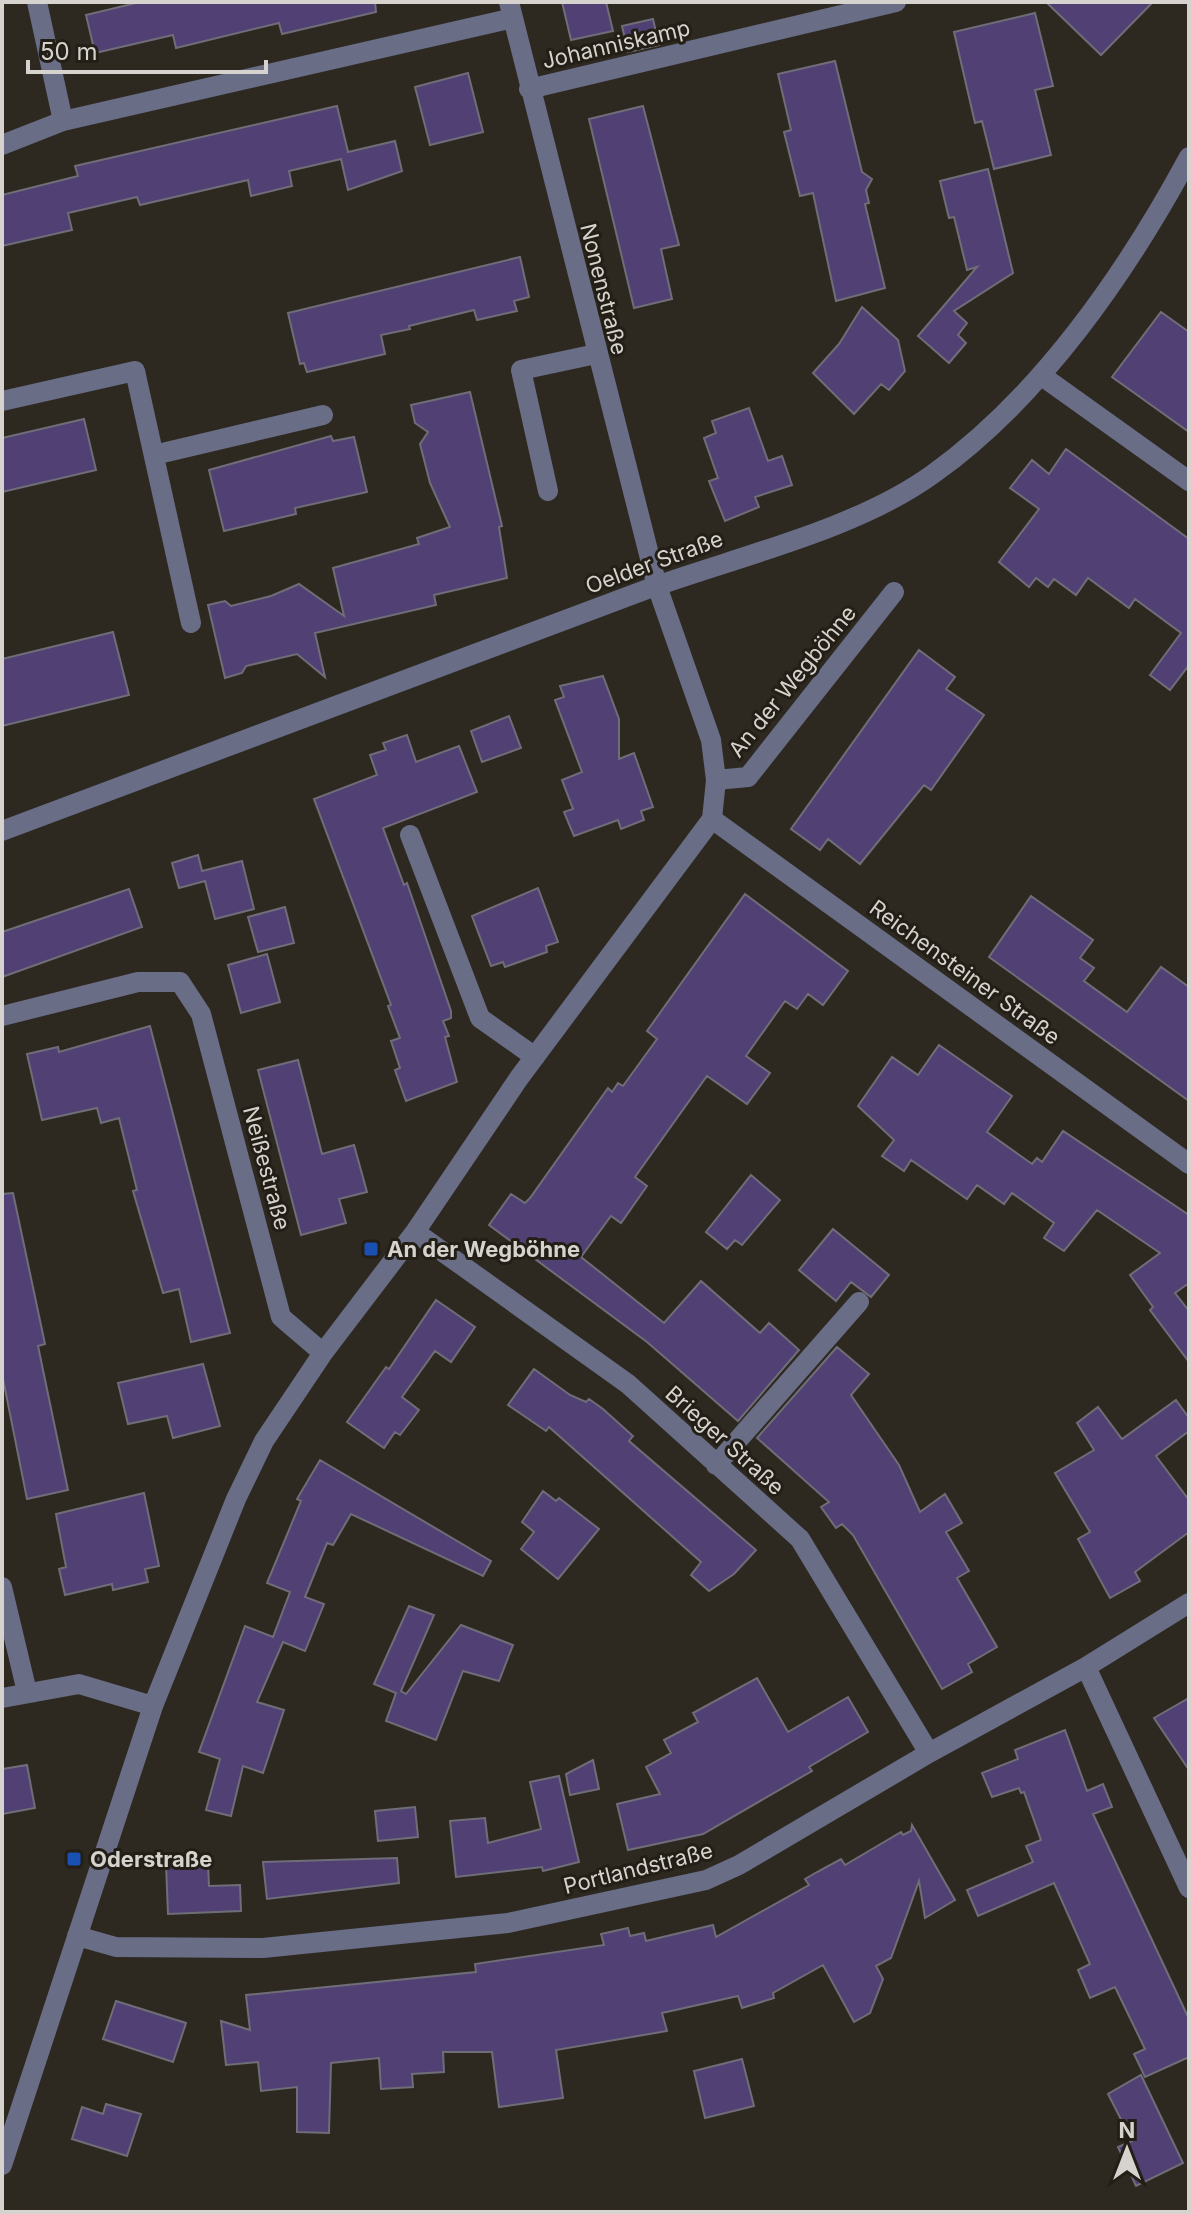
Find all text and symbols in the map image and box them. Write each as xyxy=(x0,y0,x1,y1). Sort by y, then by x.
street label: Johanniskamp xyxy=(539,14,693,74)
scale bar xyxy=(28,24,266,74)
text: 50 m xyxy=(40,37,98,66)
street label: Nonenstraße xyxy=(575,221,633,357)
street label: Oelder Straße xyxy=(582,525,726,599)
street label: An der Wegböhne xyxy=(723,600,861,762)
street label: Reichensteiner Straße xyxy=(865,894,1065,1050)
street label: Neißestraße xyxy=(238,1103,296,1233)
place label: An der Wegböhne xyxy=(387,1236,580,1262)
marker: An der Wegböhne xyxy=(362,1240,380,1258)
street label: Brieger Straße xyxy=(660,1380,790,1500)
street label: Portlandstraße xyxy=(561,1837,715,1899)
place label: Oderstraße xyxy=(90,1846,212,1872)
marker: Oderstraße xyxy=(65,1850,83,1868)
north arrow xyxy=(1087,2110,1167,2190)
text: N xyxy=(1119,2117,1135,2143)

